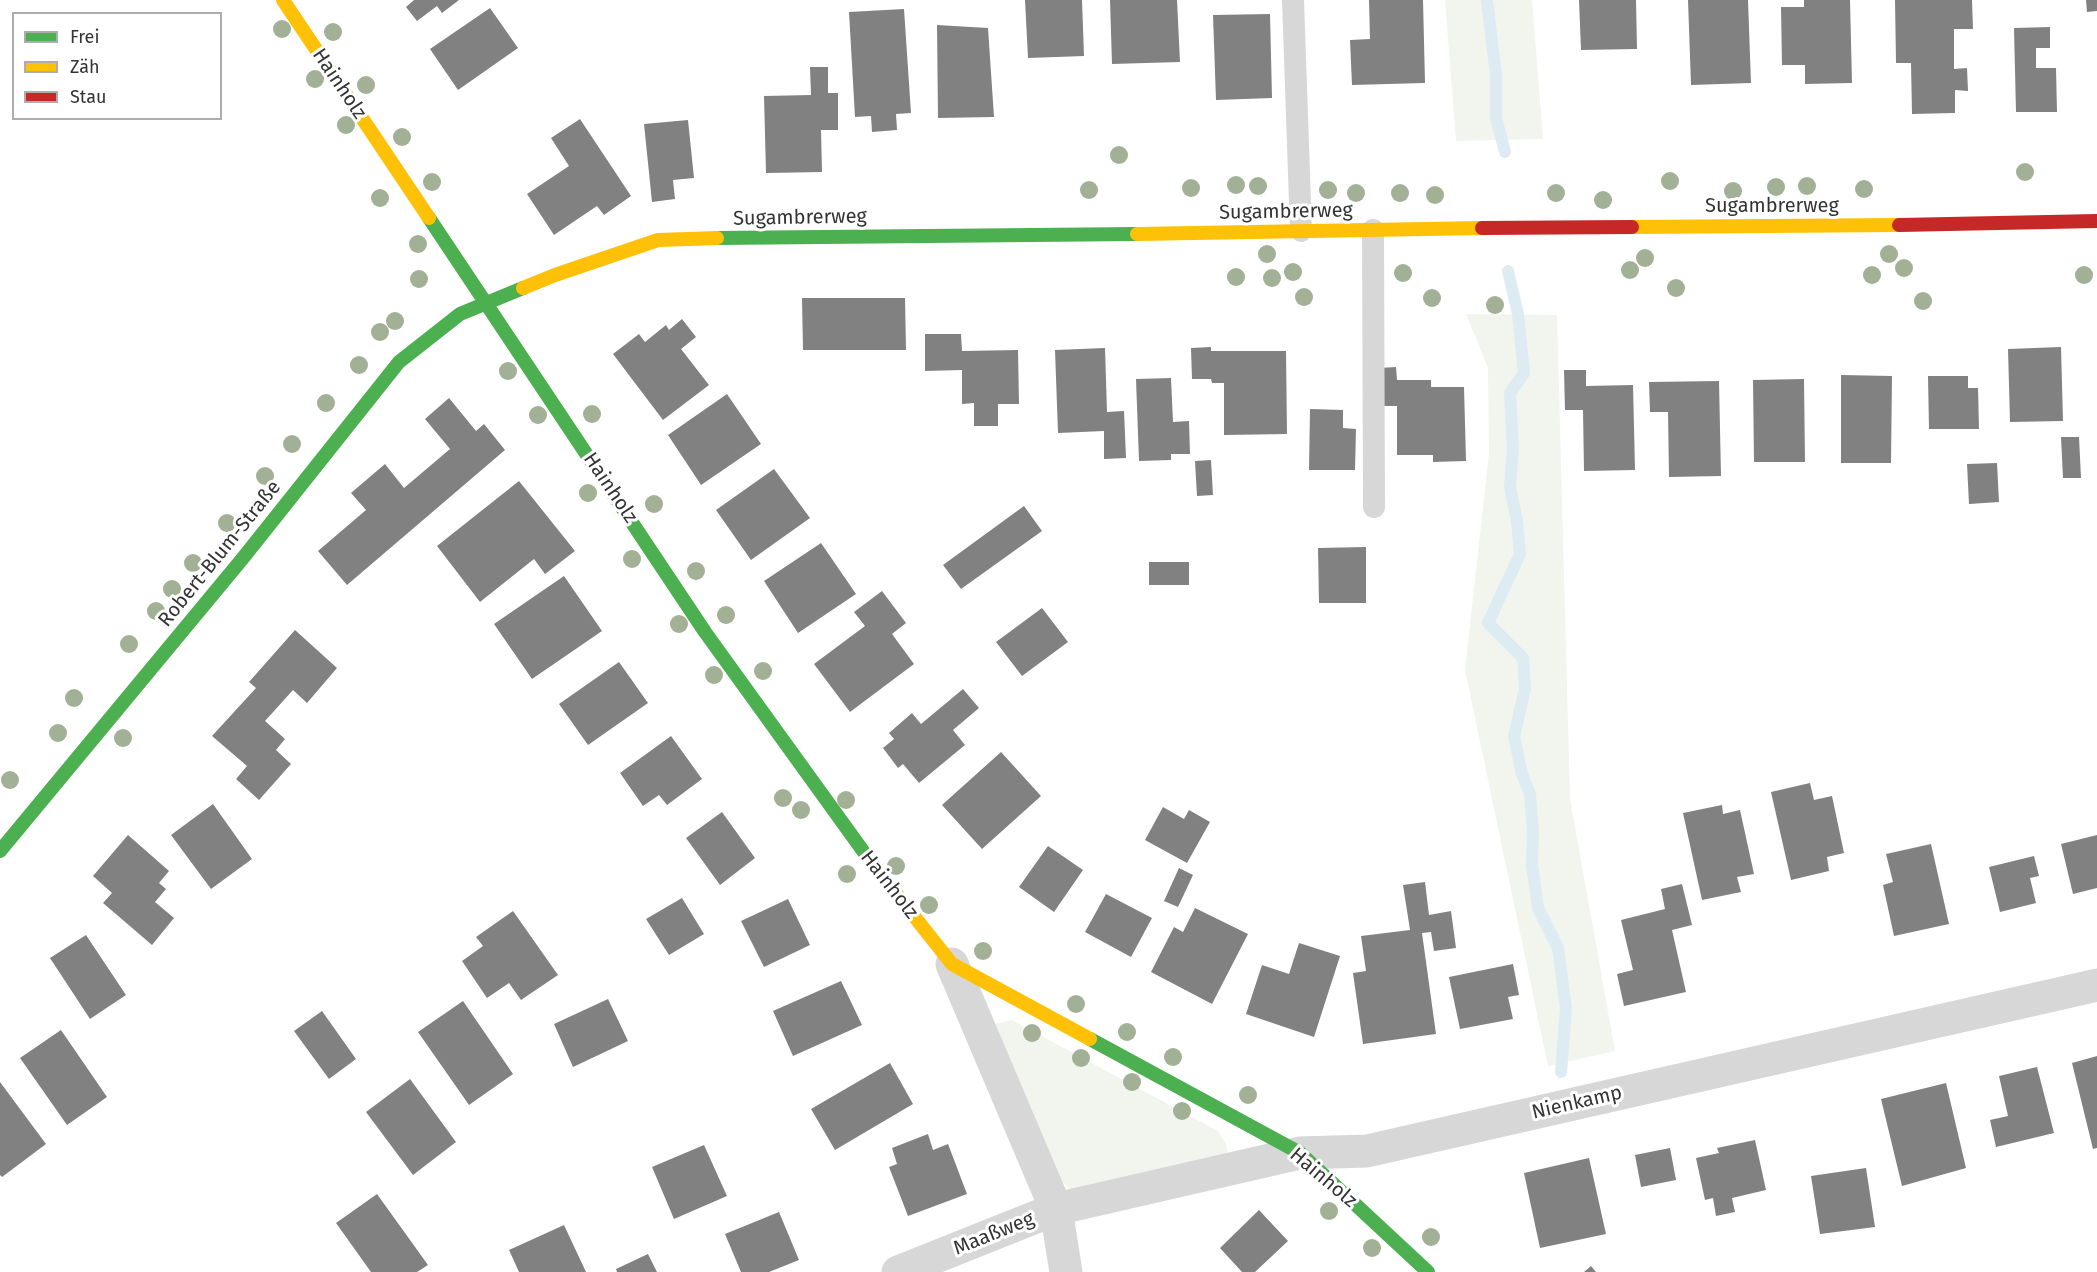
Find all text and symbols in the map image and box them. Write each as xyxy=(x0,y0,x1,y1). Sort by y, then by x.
legend xyxy=(12,12,222,120)
text: Frei xyxy=(70,26,100,48)
street label: Hainholz xyxy=(307,44,371,124)
text: Zäh xyxy=(70,56,99,78)
text: Stau xyxy=(70,86,106,108)
street label: Sugambrerweg xyxy=(1705,194,1839,218)
street label: Sugambrerweg xyxy=(1219,199,1353,225)
street label: Sugambrerweg xyxy=(733,205,867,231)
street label: Hainholz xyxy=(578,448,642,528)
street label: Robert-Blum-Straße xyxy=(154,476,286,632)
street label: Hainholz xyxy=(855,846,923,924)
street label: Nienkamp xyxy=(1530,1081,1624,1125)
street label: Hainholz xyxy=(1285,1143,1361,1213)
street label: Maaßweg xyxy=(950,1207,1038,1261)

